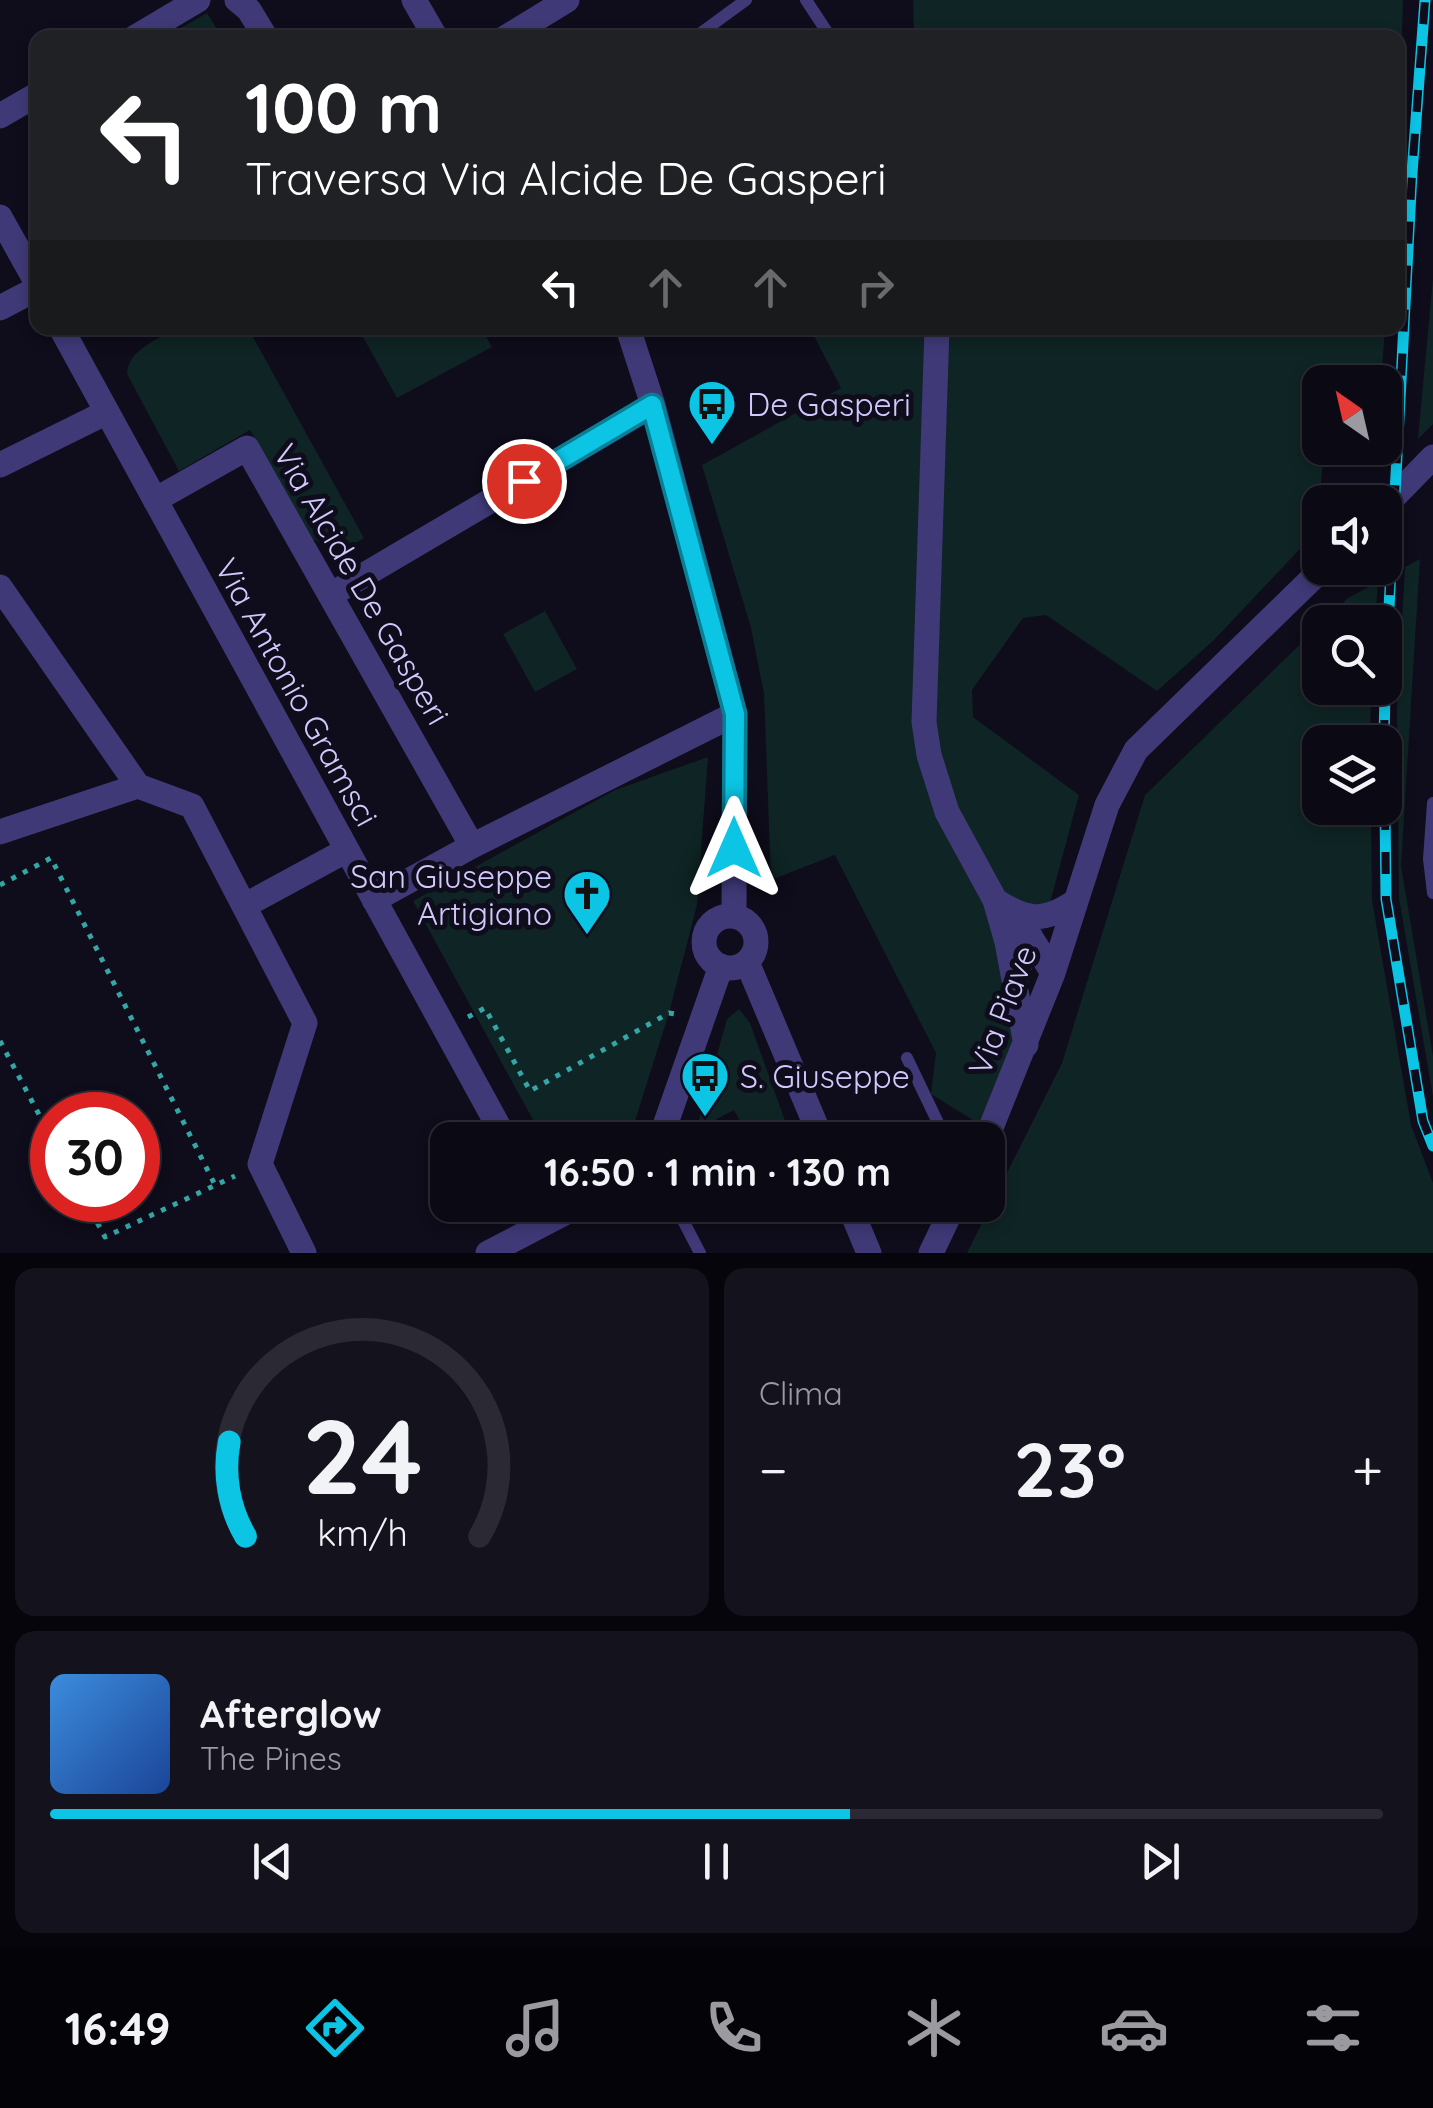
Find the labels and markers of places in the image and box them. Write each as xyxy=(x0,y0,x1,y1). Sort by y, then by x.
bus stop icon: De Gasperi xyxy=(686,378,738,446)
place label: De Gasperi xyxy=(747,384,911,424)
pin xyxy=(482,439,567,524)
place label: San Giuseppe Artigiano xyxy=(350,856,552,933)
church icon: San Giuseppe Artigiano xyxy=(561,868,613,936)
bus stop icon: S. Giuseppe xyxy=(679,1050,731,1118)
place label: S. Giuseppe xyxy=(740,1056,910,1096)

